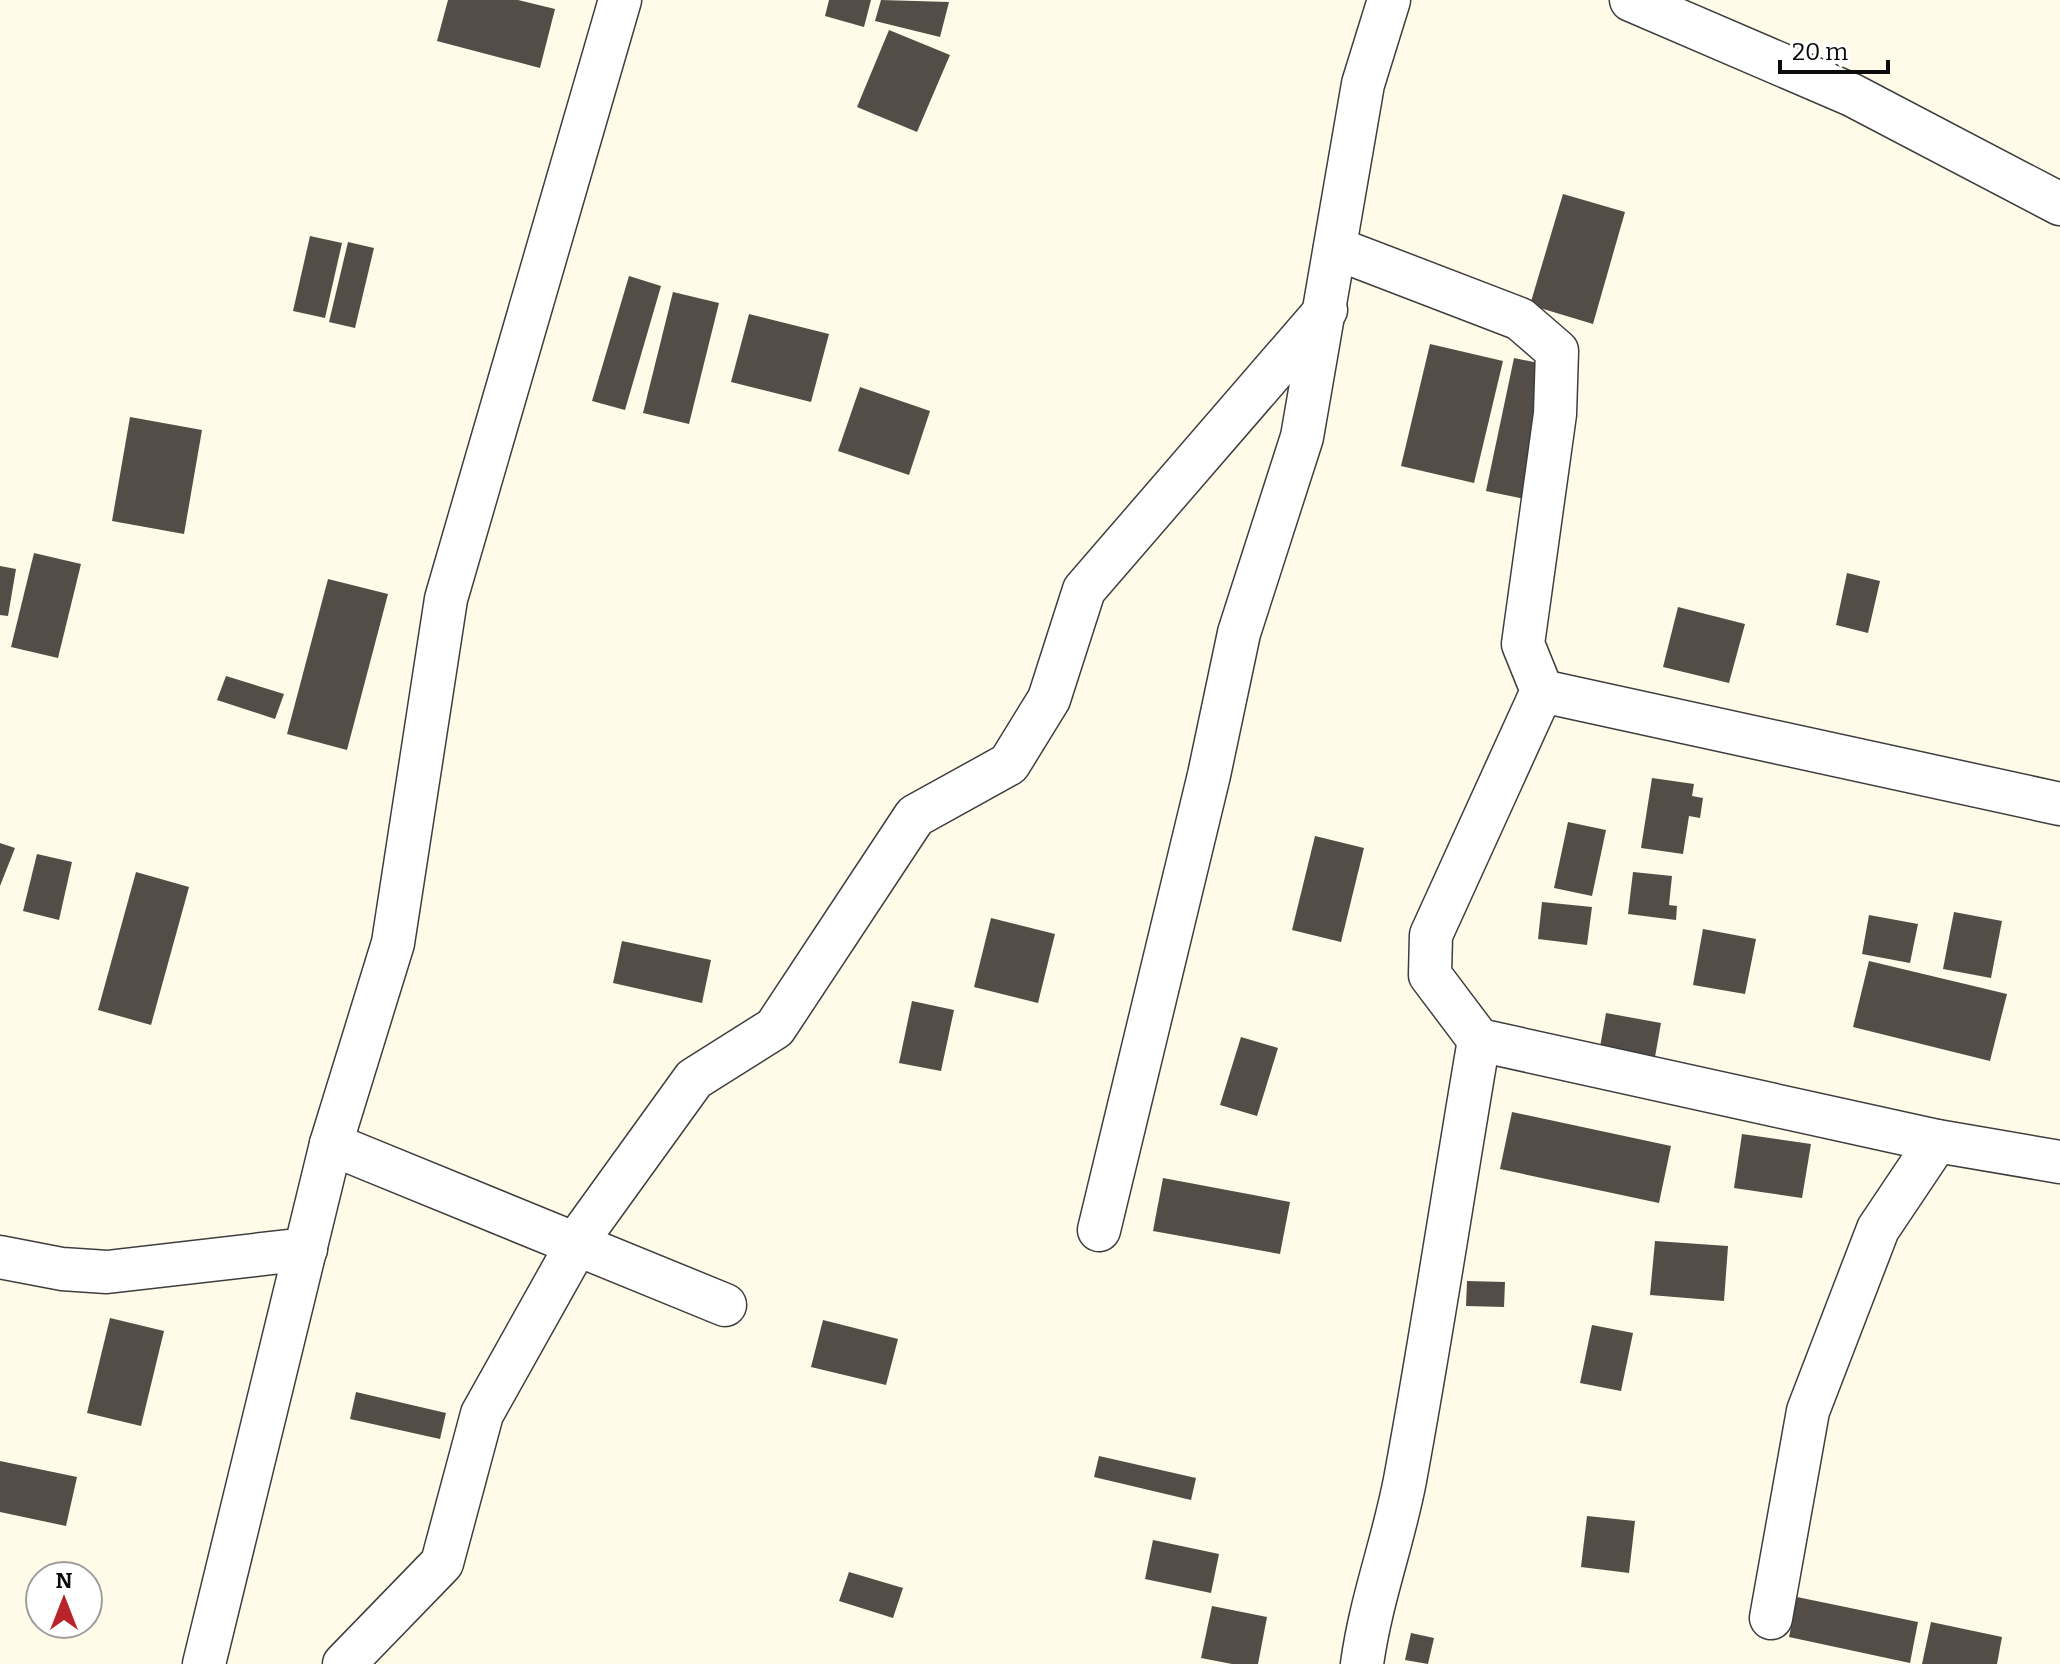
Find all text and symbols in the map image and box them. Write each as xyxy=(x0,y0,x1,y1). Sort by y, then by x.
scale bar xyxy=(1780,24,1888,74)
text: 20 m xyxy=(1792,38,1848,66)
north arrow xyxy=(24,1560,104,1640)
text: N xyxy=(56,1567,73,1594)

